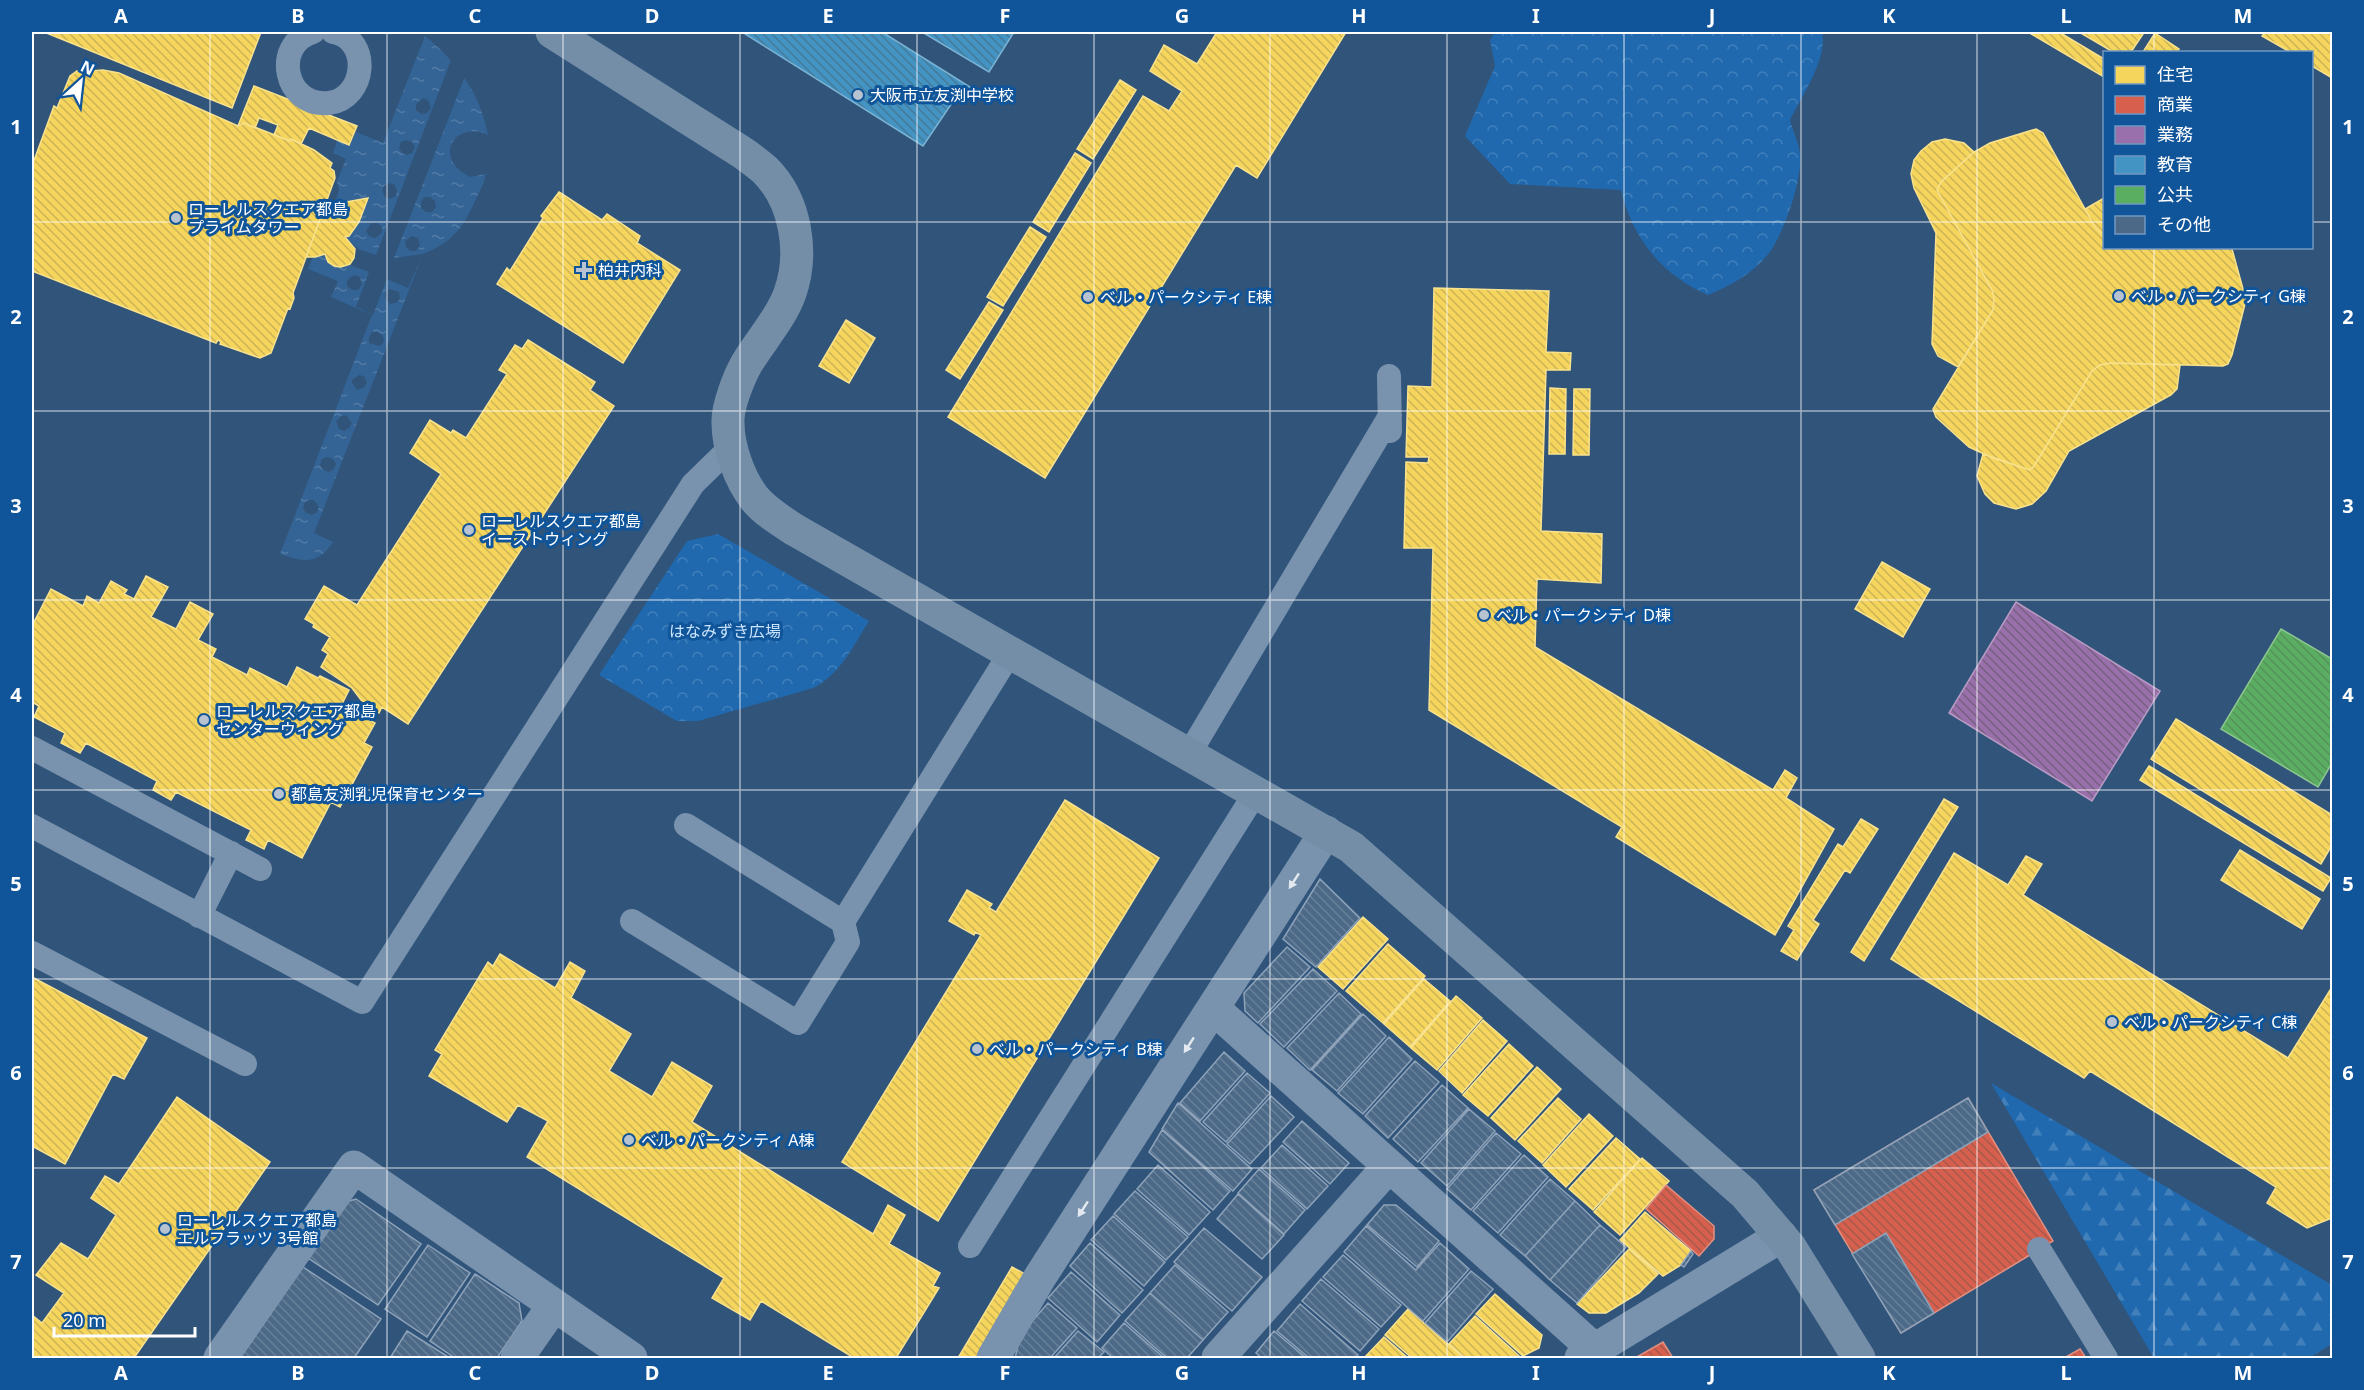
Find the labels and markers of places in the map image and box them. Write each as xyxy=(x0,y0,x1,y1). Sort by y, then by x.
place label: 大阪市立友渕中学校 xyxy=(870,84,1014,106)
marker: 大阪市立友渕中学校 xyxy=(851,88,865,102)
place label: ローレルスクエア都島 プライムタワー xyxy=(188,198,348,238)
marker: ローレルスクエア都島 プライムタワー xyxy=(169,211,183,225)
place label: 柏井内科 xyxy=(598,259,662,281)
marker: 柏井内科 xyxy=(575,261,593,279)
place label: ベル・パークシティ G棟 xyxy=(2131,285,2306,307)
place label: ベル・パークシティ E棟 xyxy=(1100,286,1272,308)
marker: ベル・パークシティ G棟 xyxy=(2112,289,2126,303)
marker: ベル・パークシティ E棟 xyxy=(1081,290,1095,304)
place label: ローレルスクエア都島 イーストウィング xyxy=(481,510,641,550)
marker: ローレルスクエア都島 イーストウィング xyxy=(462,523,476,537)
place label: ベル・パークシティ D棟 xyxy=(1496,604,1671,626)
marker: ベル・パークシティ D棟 xyxy=(1477,608,1491,622)
place label: ローレルスクエア都島 センターウィング xyxy=(216,700,376,740)
marker: ローレルスクエア都島 センターウィング xyxy=(197,713,211,727)
place label: 都島友渕乳児保育センター xyxy=(291,783,483,805)
marker: 都島友渕乳児保育センター xyxy=(272,787,286,801)
place label: ベル・パークシティ C棟 xyxy=(2124,1011,2297,1033)
marker: ベル・パークシティ C棟 xyxy=(2105,1015,2119,1029)
place label: ベル・パークシティ B棟 xyxy=(989,1038,1163,1060)
marker: ベル・パークシティ B棟 xyxy=(970,1042,984,1056)
place label: ベル・パークシティ A棟 xyxy=(641,1129,814,1151)
marker: ベル・パークシティ A棟 xyxy=(622,1133,636,1147)
place label: ローレルスクエア都島 エルフラッツ 3号館 xyxy=(177,1209,337,1249)
marker: ローレルスクエア都島 エルフラッツ 3号館 xyxy=(158,1222,172,1236)

